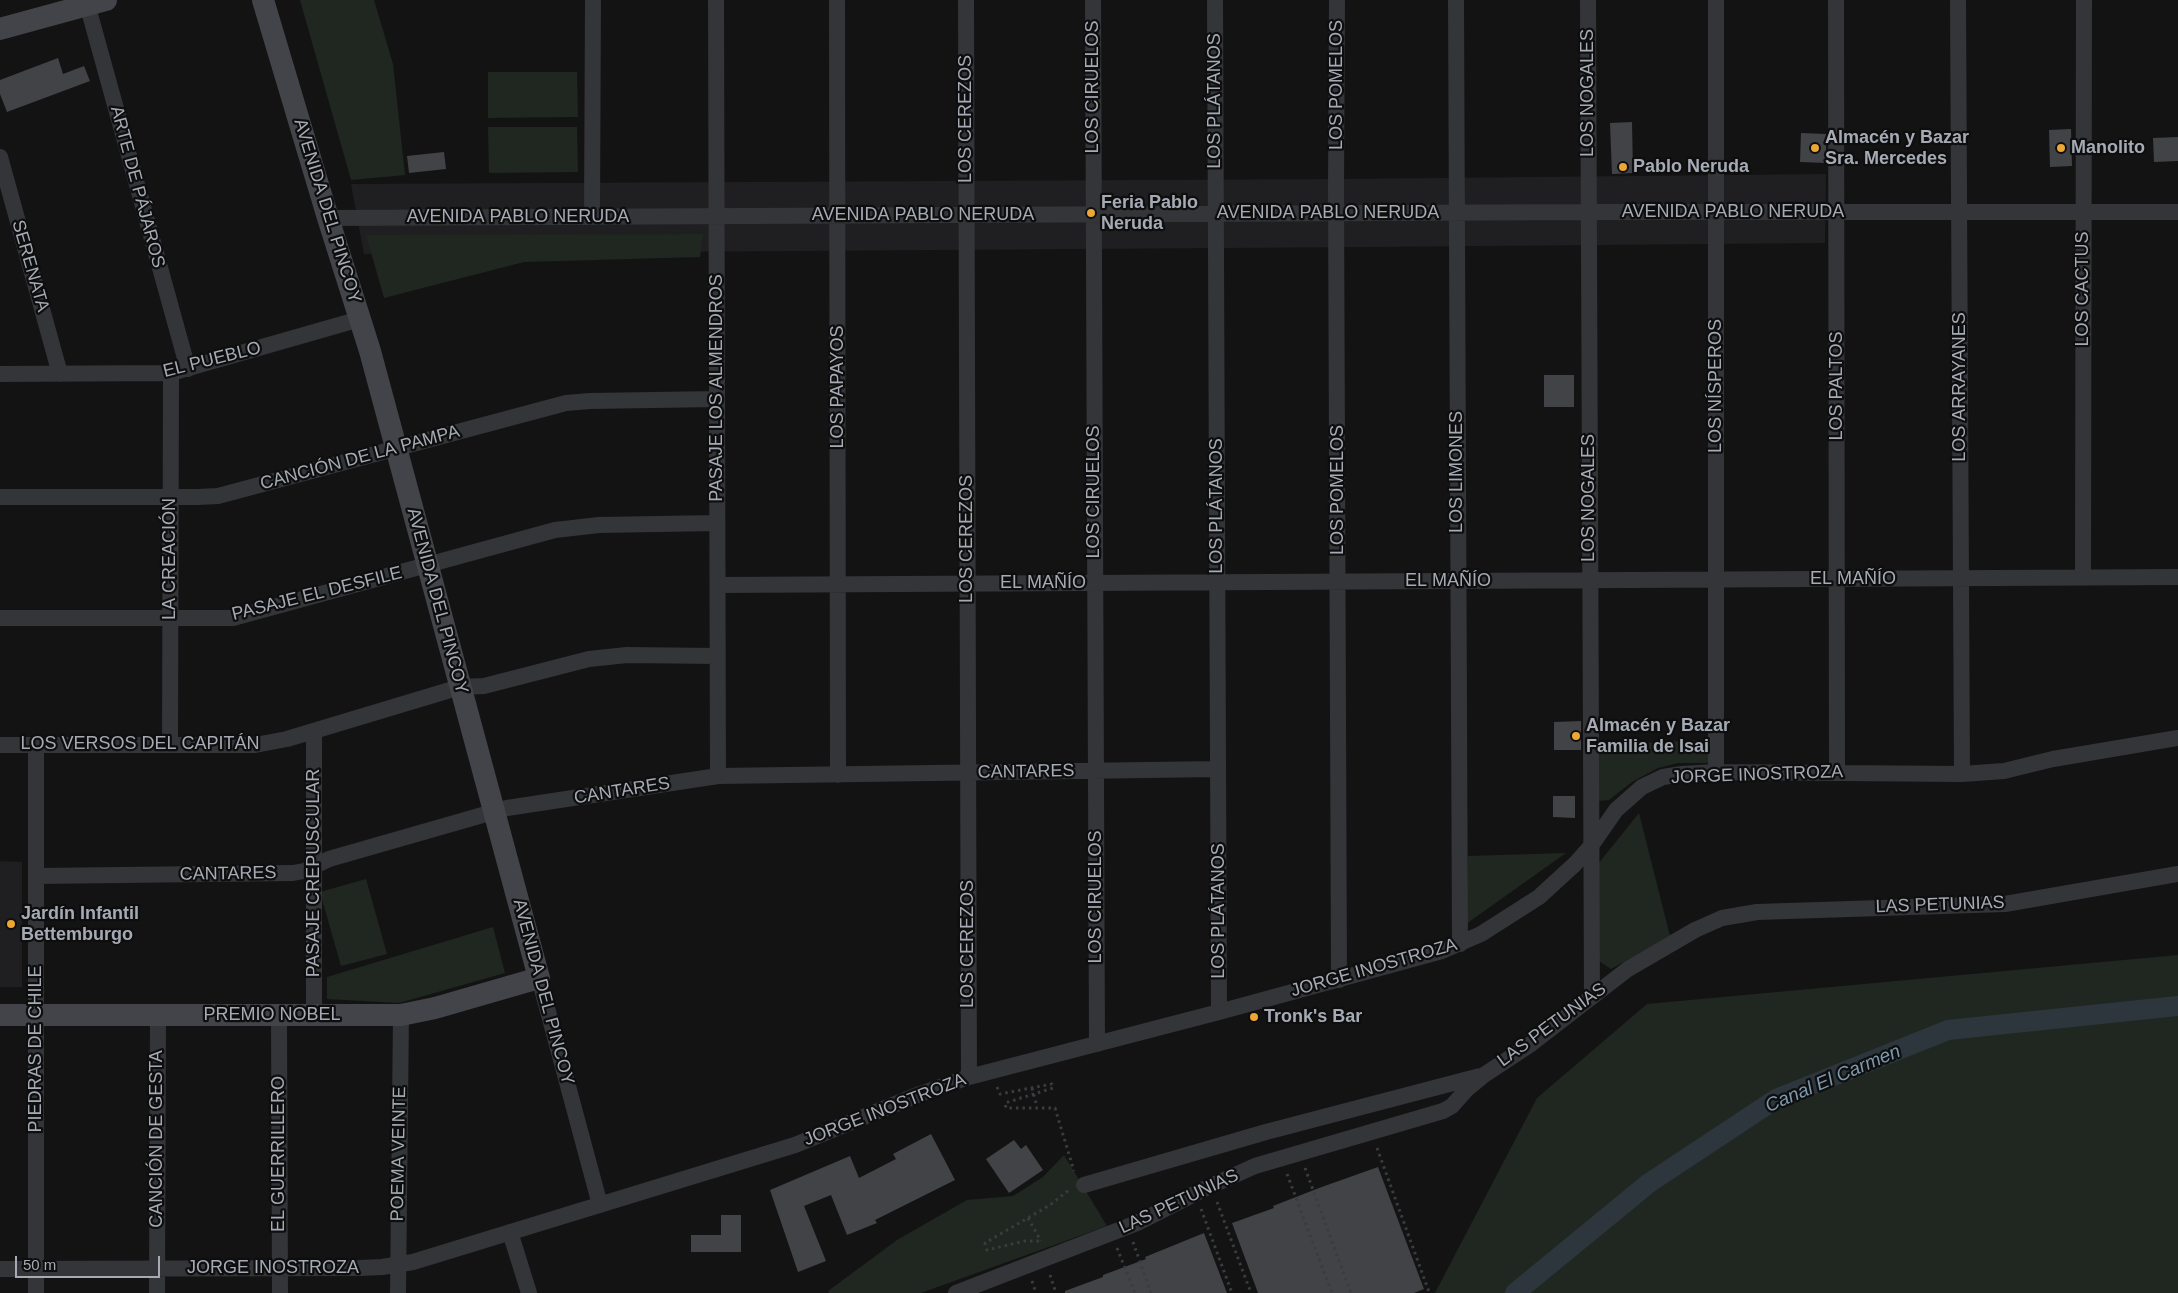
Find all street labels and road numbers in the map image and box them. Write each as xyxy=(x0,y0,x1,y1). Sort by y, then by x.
street label: LOS CIRUELOS xyxy=(1082,20,1104,154)
street label: LOS POMELOS xyxy=(1326,20,1348,150)
street label: LOS NOGALES xyxy=(1577,29,1599,157)
street label: LOS PLÁTANOS xyxy=(1204,33,1226,169)
street label: LOS CEREZOS xyxy=(955,55,977,183)
street label: ARTE DE PÁJAROS xyxy=(105,104,169,270)
street label: AVENIDA DEL PINCOY xyxy=(289,116,365,306)
street label: AVENIDA PABLO NERUDA xyxy=(1622,201,1844,223)
street label: AVENIDA PABLO NERUDA xyxy=(1217,202,1439,224)
street label: AVENIDA PABLO NERUDA xyxy=(812,204,1034,226)
street label: AVENIDA PABLO NERUDA xyxy=(407,206,629,228)
street label: SERENATA xyxy=(7,218,53,314)
street label: LOS CACTUS xyxy=(2072,231,2094,347)
street label: PASAJE LOS ALMENDROS xyxy=(706,274,728,502)
street label: LOS ARRAYANES xyxy=(1949,312,1971,462)
street label: LOS NÍSPEROS xyxy=(1705,319,1727,453)
street label: LOS PAPAYOS xyxy=(827,325,849,449)
street label: LOS PALTOS xyxy=(1826,331,1848,441)
street label: EL PUEBLO xyxy=(161,337,263,383)
street label: LOS LIMONES xyxy=(1446,411,1468,533)
street label: CANCIÓN DE LA PAMPA xyxy=(258,421,462,495)
street label: LOS CIRUELOS xyxy=(1083,425,1105,559)
street label: LOS POMELOS xyxy=(1327,425,1349,555)
street label: LOS NOGALES xyxy=(1578,434,1600,562)
street label: LOS PLÁTANOS xyxy=(1206,438,1228,574)
street label: LOS CEREZOS xyxy=(956,475,978,603)
street label: LA CREACIÓN xyxy=(159,498,181,620)
street label: AVENIDA DEL PINCOY xyxy=(402,506,472,696)
street label: PASAJE EL DESFILE xyxy=(230,562,404,626)
street label: EL MAÑÍO xyxy=(1810,568,1896,590)
street label: EL MAÑÍO xyxy=(1405,570,1491,592)
street label: EL MAÑÍO xyxy=(1000,572,1086,594)
street label: LOS VERSOS DEL CAPITÁN xyxy=(20,733,260,755)
street label: CANTARES xyxy=(977,760,1075,784)
street label: JORGE INOSTROZA xyxy=(1671,761,1843,789)
street label: PASAJE CREPUSCULAR xyxy=(303,769,325,977)
street label: CANTARES xyxy=(573,773,671,809)
street label: LOS CIRUELOS xyxy=(1085,830,1107,964)
street label: LOS PLÁTANOS xyxy=(1208,843,1230,979)
street label: CANTARES xyxy=(179,862,277,886)
street label: LOS CEREZOS xyxy=(957,880,979,1008)
street label: LAS PETUNIAS xyxy=(1875,892,2005,918)
street label: AVENIDA DEL PINCOY xyxy=(508,897,578,1087)
street label: JORGE INOSTROZA xyxy=(1288,934,1460,1002)
street label: PIEDRAS DE CHILE xyxy=(25,965,47,1133)
street label: LAS PETUNIAS xyxy=(1493,978,1611,1072)
street label: PREMIO NOBEL xyxy=(203,1004,341,1026)
street label: CANCIÓN DE GESTA xyxy=(146,1050,168,1228)
street label: JORGE INOSTROZA xyxy=(801,1069,969,1151)
street label: EL GUERRILLERO xyxy=(268,1076,290,1232)
street label: POEMA VEINTE xyxy=(387,1086,411,1222)
street label: LAS PETUNIAS xyxy=(1116,1165,1242,1239)
street label: JORGE INOSTROZA xyxy=(187,1257,359,1279)

